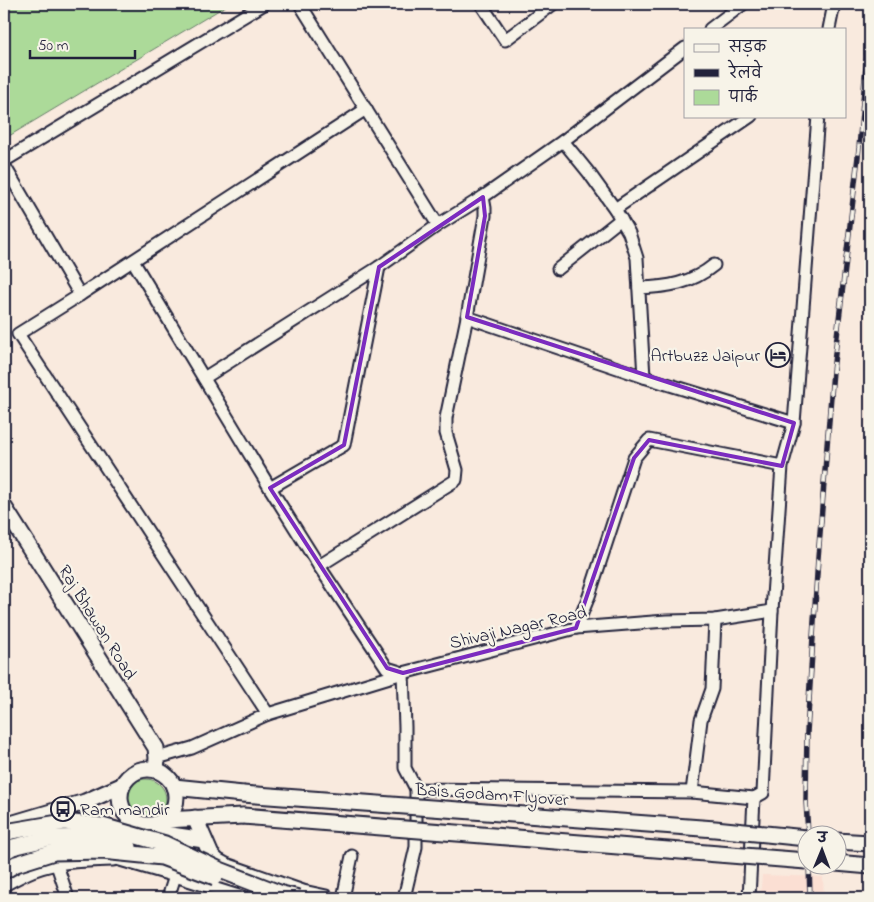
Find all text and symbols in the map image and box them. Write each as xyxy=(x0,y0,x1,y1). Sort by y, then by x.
scale bar xyxy=(30,28,135,60)
legend xyxy=(684,28,846,118)
text: 50 m xyxy=(38,35,69,57)
text: सड़क xyxy=(728,37,767,59)
text: रेलवे xyxy=(727,59,763,85)
text: पार्क xyxy=(728,85,759,109)
hotel icon: Artbuzz Jaipur xyxy=(765,342,791,368)
place label: Artbuzz Jaipur xyxy=(651,344,760,370)
street label: Raj Bhawan Road xyxy=(51,561,142,686)
street label: Shivaji Nagar Road xyxy=(447,601,590,658)
street label: Bais Godam Flyover xyxy=(413,778,570,814)
bus stop icon: Ram mandir xyxy=(50,796,76,822)
place label: Ram mandir xyxy=(80,798,170,824)
north arrow xyxy=(796,824,846,874)
text: उ xyxy=(815,828,829,849)

